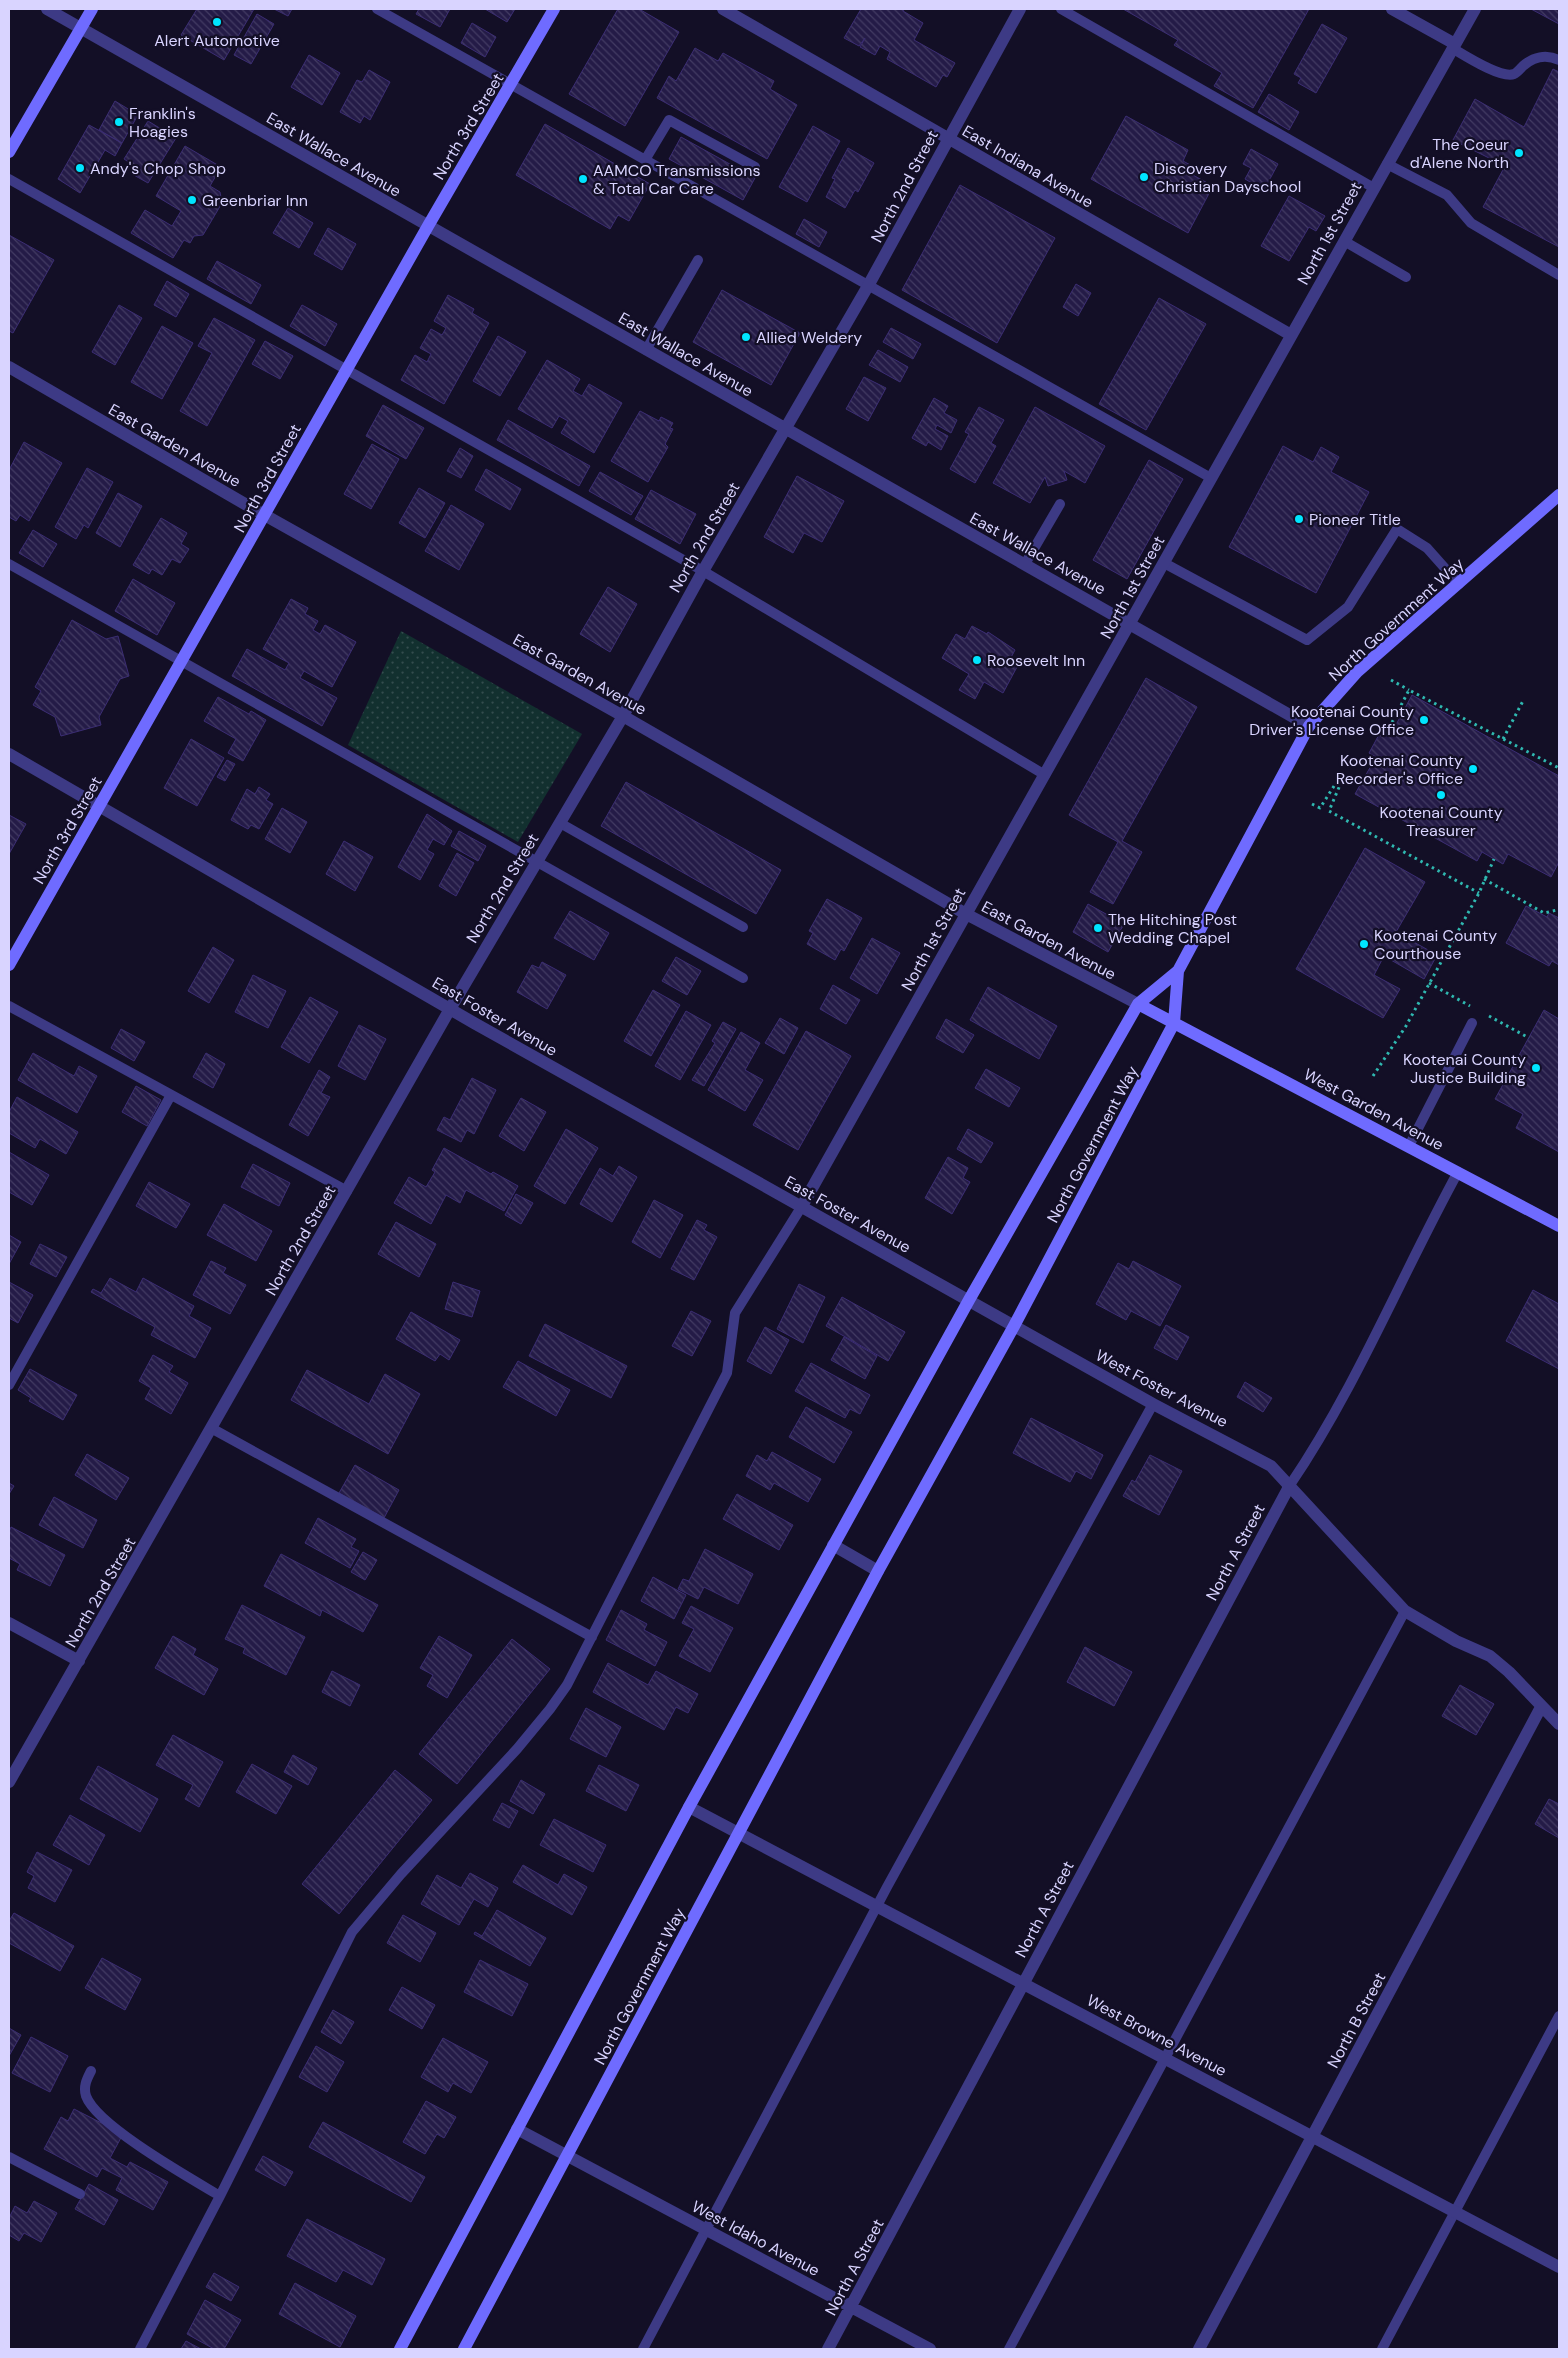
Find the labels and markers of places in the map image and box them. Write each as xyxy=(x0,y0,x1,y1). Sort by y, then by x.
marker: Alert Automotive xyxy=(211,16,223,28)
place label: Alert Automotive xyxy=(154,30,280,51)
place label: Franklin's Hoagies xyxy=(129,103,196,142)
marker: Franklin's Hoagies xyxy=(113,116,125,128)
place label: The Coeur d'Alene North xyxy=(1410,134,1509,173)
marker: The Coeur d'Alene North xyxy=(1513,147,1525,159)
place label: Andy's Chop Shop xyxy=(90,158,226,179)
place label: Discovery Christian Dayschool xyxy=(1154,158,1301,197)
place label: AAMCO Transmissions & Total Car Care xyxy=(593,160,760,199)
marker: Andy's Chop Shop xyxy=(74,162,86,174)
marker: Discovery Christian Dayschool xyxy=(1138,171,1150,183)
marker: AAMCO Transmissions & Total Car Care xyxy=(577,173,589,185)
place label: Greenbriar Inn xyxy=(202,190,308,211)
marker: Greenbriar Inn xyxy=(186,194,198,206)
place label: Allied Weldery xyxy=(756,327,862,348)
marker: Allied Weldery xyxy=(740,331,752,343)
place label: Pioneer Title xyxy=(1309,509,1401,530)
marker: Pioneer Title xyxy=(1293,513,1305,525)
place label: Roosevelt Inn xyxy=(987,650,1085,671)
marker: Roosevelt Inn xyxy=(971,654,983,666)
place label: Kootenai County Driver's License Office xyxy=(1249,701,1414,740)
marker: Kootenai County Driver's License Office xyxy=(1418,714,1430,726)
place label: Kootenai County Recorder's Office xyxy=(1336,750,1463,789)
marker: Kootenai County Recorder's Office xyxy=(1467,763,1479,775)
marker: Kootenai County Treasurer xyxy=(1435,789,1447,801)
place label: Kootenai County Treasurer xyxy=(1379,802,1503,841)
place label: The Hitching Post Wedding Chapel xyxy=(1108,909,1237,948)
marker: The Hitching Post Wedding Chapel xyxy=(1092,922,1104,934)
place label: Kootenai County Courthouse xyxy=(1374,925,1497,964)
marker: Kootenai County Courthouse xyxy=(1358,938,1370,950)
place label: Kootenai County Justice Building xyxy=(1403,1049,1526,1088)
marker: Kootenai County Justice Building xyxy=(1530,1062,1542,1074)

